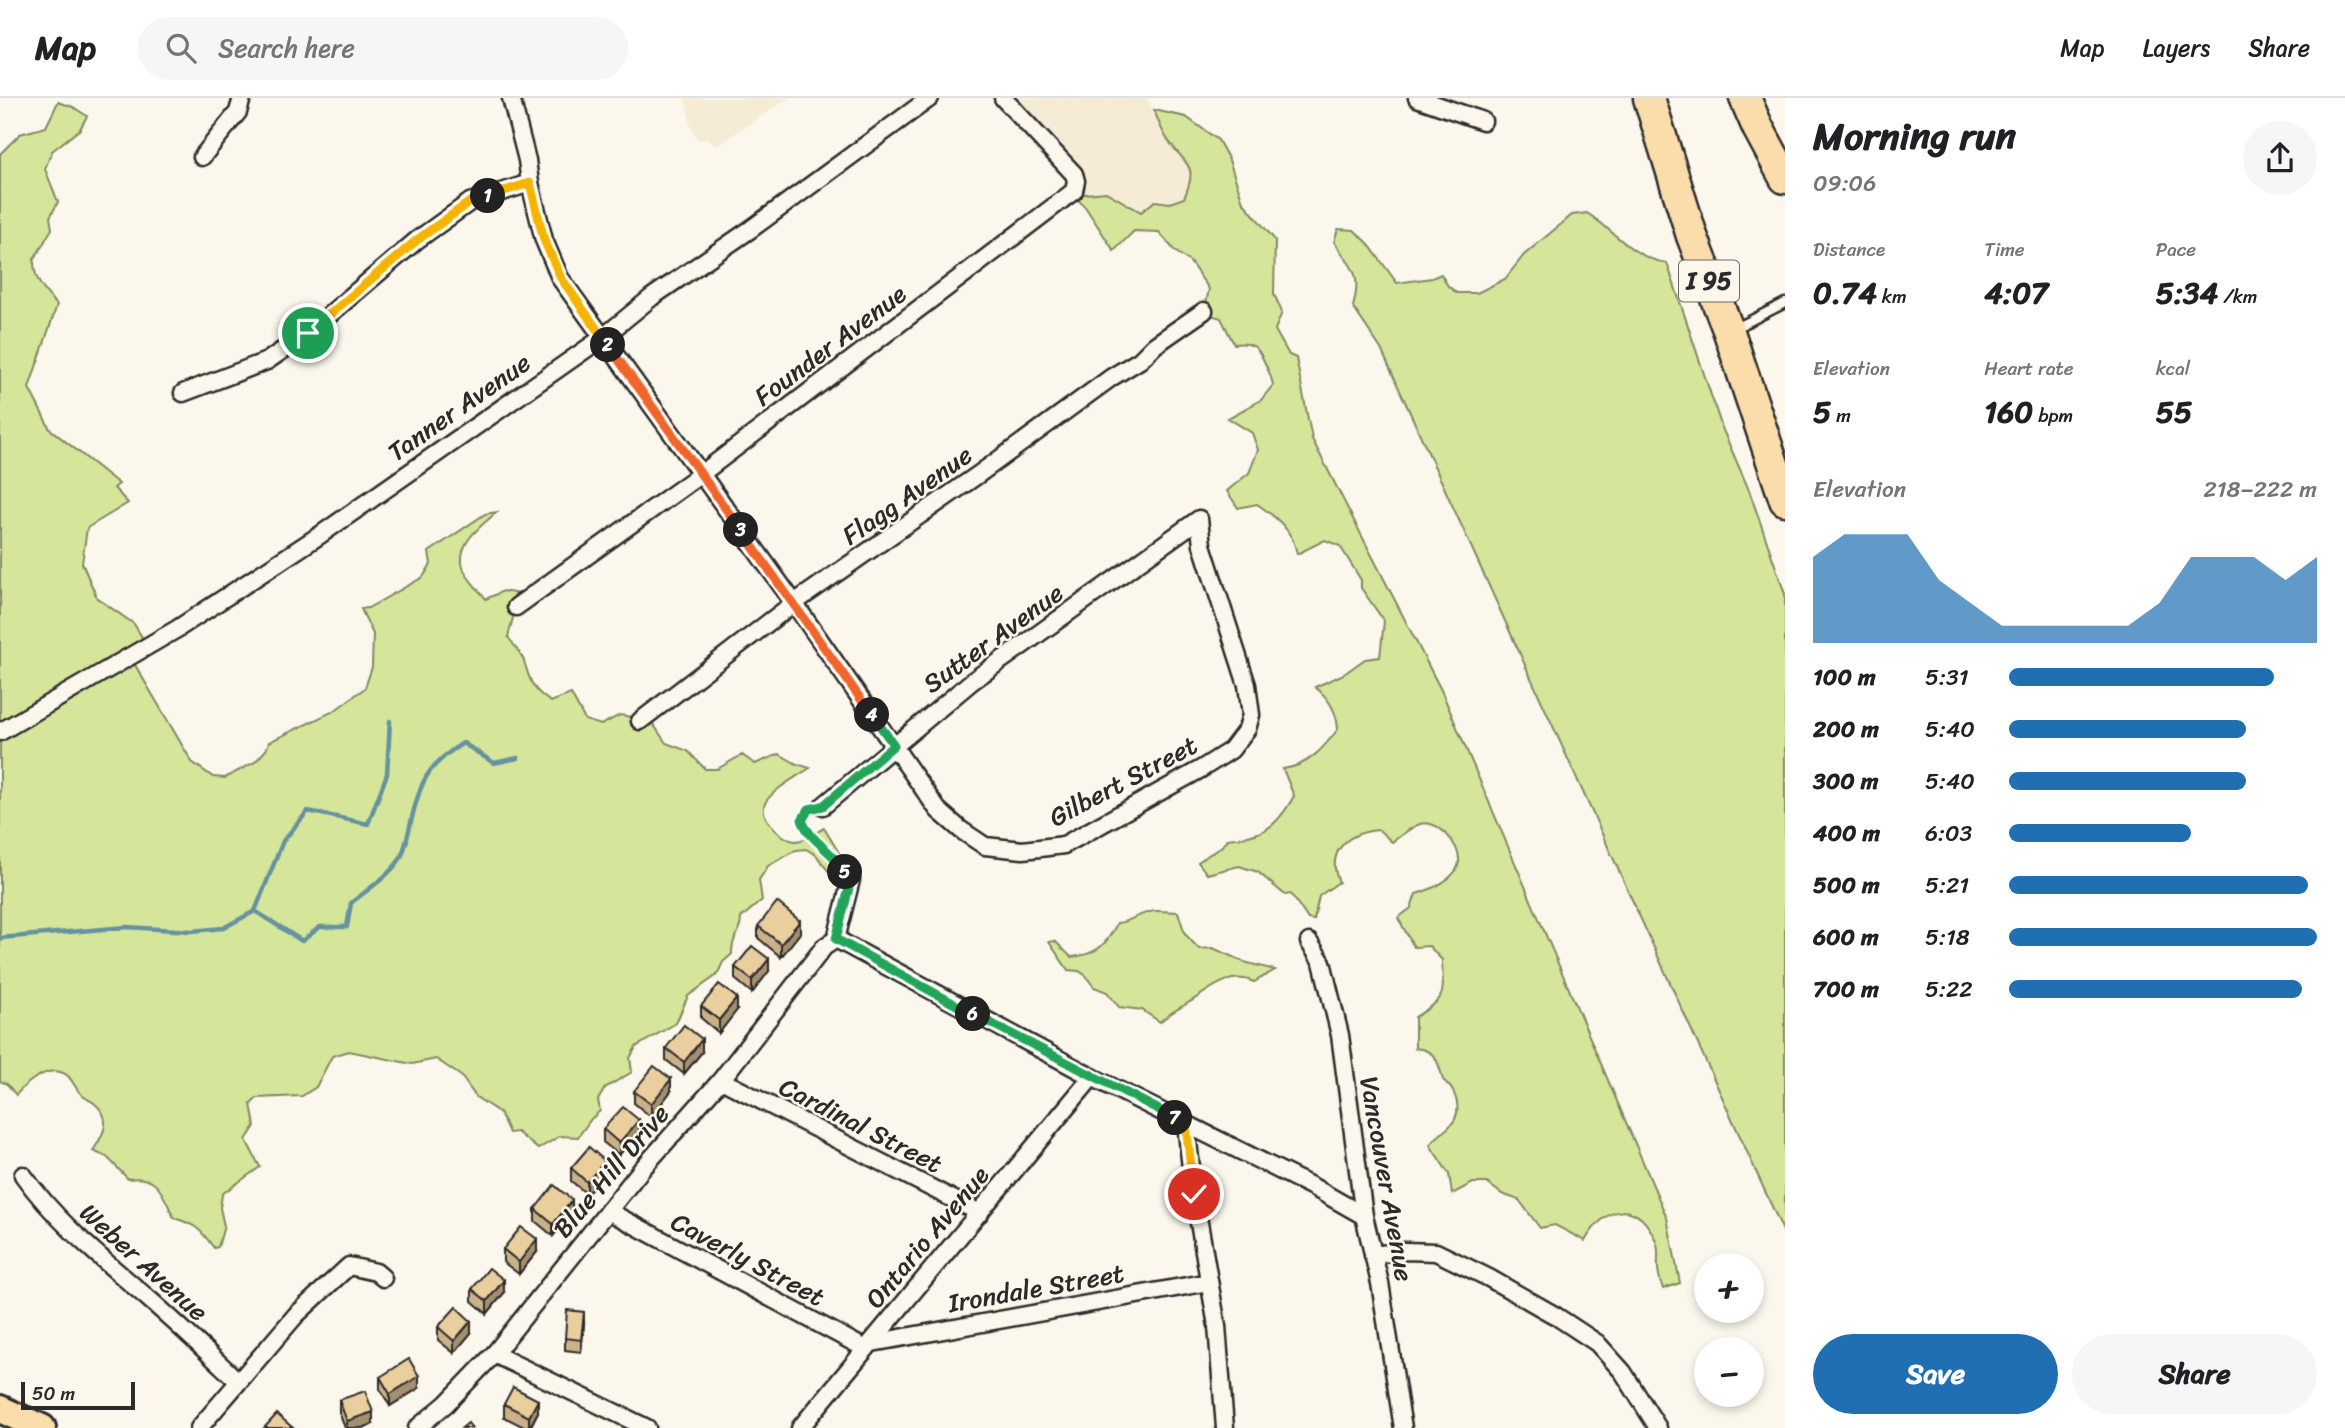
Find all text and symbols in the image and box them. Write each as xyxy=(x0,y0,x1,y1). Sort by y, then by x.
search box xyxy=(138,17,628,80)
text: Map xyxy=(35,19,96,77)
text: Search here xyxy=(218,25,355,71)
text: Map xyxy=(2060,27,2105,69)
text: Layers xyxy=(2143,27,2210,69)
text: Share xyxy=(2248,27,2310,69)
icon: search xyxy=(162,29,200,67)
text: Morning run xyxy=(1813,103,2016,170)
button: share xyxy=(2243,121,2317,195)
text: 09:06 xyxy=(1813,163,1876,204)
pin: 1 xyxy=(470,178,505,214)
text: 1 xyxy=(483,179,492,212)
text: Distance xyxy=(1813,233,1885,266)
text: Time xyxy=(1984,233,2025,266)
text: Pace xyxy=(2156,233,2196,266)
road number: I 95 xyxy=(1679,260,1739,302)
text: 0.74 xyxy=(1813,266,1877,320)
text: 4:07 xyxy=(1984,266,2048,320)
text: 5:34 xyxy=(2156,266,2218,320)
street label: Founder Avenue xyxy=(743,272,917,418)
text: km xyxy=(1877,280,1907,313)
text: /km xyxy=(2218,280,2257,313)
pin xyxy=(278,303,338,363)
icon: arrive xyxy=(289,314,327,352)
pin: 2 xyxy=(590,328,626,362)
text: 2 xyxy=(602,328,613,361)
street label: Tanner Avenue xyxy=(377,340,541,474)
text: Elevation xyxy=(1813,352,1890,385)
text: Heart rate xyxy=(1984,352,2074,385)
text: kcal xyxy=(2156,352,2190,385)
text: 5 xyxy=(1813,385,1831,439)
text: 160 xyxy=(1984,385,2033,439)
text: 55 xyxy=(2156,385,2192,439)
text: m xyxy=(1831,399,1851,432)
text: bpm xyxy=(2033,399,2073,432)
street label: Flagg Avenue xyxy=(832,433,982,557)
text: Elevation xyxy=(1813,469,1906,510)
text: 218–222 m xyxy=(2203,469,2317,510)
pin: 3 xyxy=(724,512,758,548)
text: 3 xyxy=(735,513,746,546)
street label: Sutter Avenue xyxy=(912,571,1074,705)
text: 100 m xyxy=(1813,657,1876,698)
text: 5:31 xyxy=(1925,657,1969,698)
pin: 4 xyxy=(854,698,890,732)
text: 4 xyxy=(866,698,877,731)
text: 200 m xyxy=(1813,709,1879,750)
text: 5:40 xyxy=(1925,709,1975,750)
street label: Gilbert Street xyxy=(1040,722,1206,840)
text: 300 m xyxy=(1813,761,1878,802)
text: 5:40 xyxy=(1925,761,1975,802)
text: 400 m xyxy=(1813,813,1880,854)
text: 6:03 xyxy=(1925,813,1972,854)
pin: 5 xyxy=(828,854,862,890)
text: 5 xyxy=(839,855,850,888)
text: 500 m xyxy=(1813,865,1880,906)
text: 5:21 xyxy=(1925,865,1969,906)
text: 600 m xyxy=(1813,917,1879,958)
text: 5:18 xyxy=(1925,917,1970,958)
text: 700 m xyxy=(1813,969,1879,1010)
text: 5:22 xyxy=(1925,969,1973,1010)
pin: 6 xyxy=(956,996,990,1032)
text: 6 xyxy=(967,997,978,1030)
street label: Cardinal Street xyxy=(771,1064,951,1186)
street label: Vancouver Avenue xyxy=(1346,1073,1428,1285)
street label: Blue Hill Drive xyxy=(541,1093,681,1249)
pin: 7 xyxy=(1158,1100,1192,1136)
text: 7 xyxy=(1169,1101,1180,1134)
street label: Ontario Avenue xyxy=(853,1155,1001,1319)
pin xyxy=(1164,1164,1224,1224)
icon: check xyxy=(1175,1175,1213,1213)
street label: Weber Avenue xyxy=(69,1191,219,1333)
street label: Caverly Street xyxy=(662,1199,834,1319)
street label: Irondale Street xyxy=(943,1250,1128,1326)
map controls xyxy=(1694,1253,1764,1407)
button: + xyxy=(1694,1253,1764,1323)
button: Save xyxy=(1813,1334,2058,1414)
button: Share xyxy=(2072,1334,2317,1414)
button: − xyxy=(1694,1337,1764,1407)
text: 50 m xyxy=(32,1377,75,1410)
scale bar xyxy=(21,1379,135,1411)

